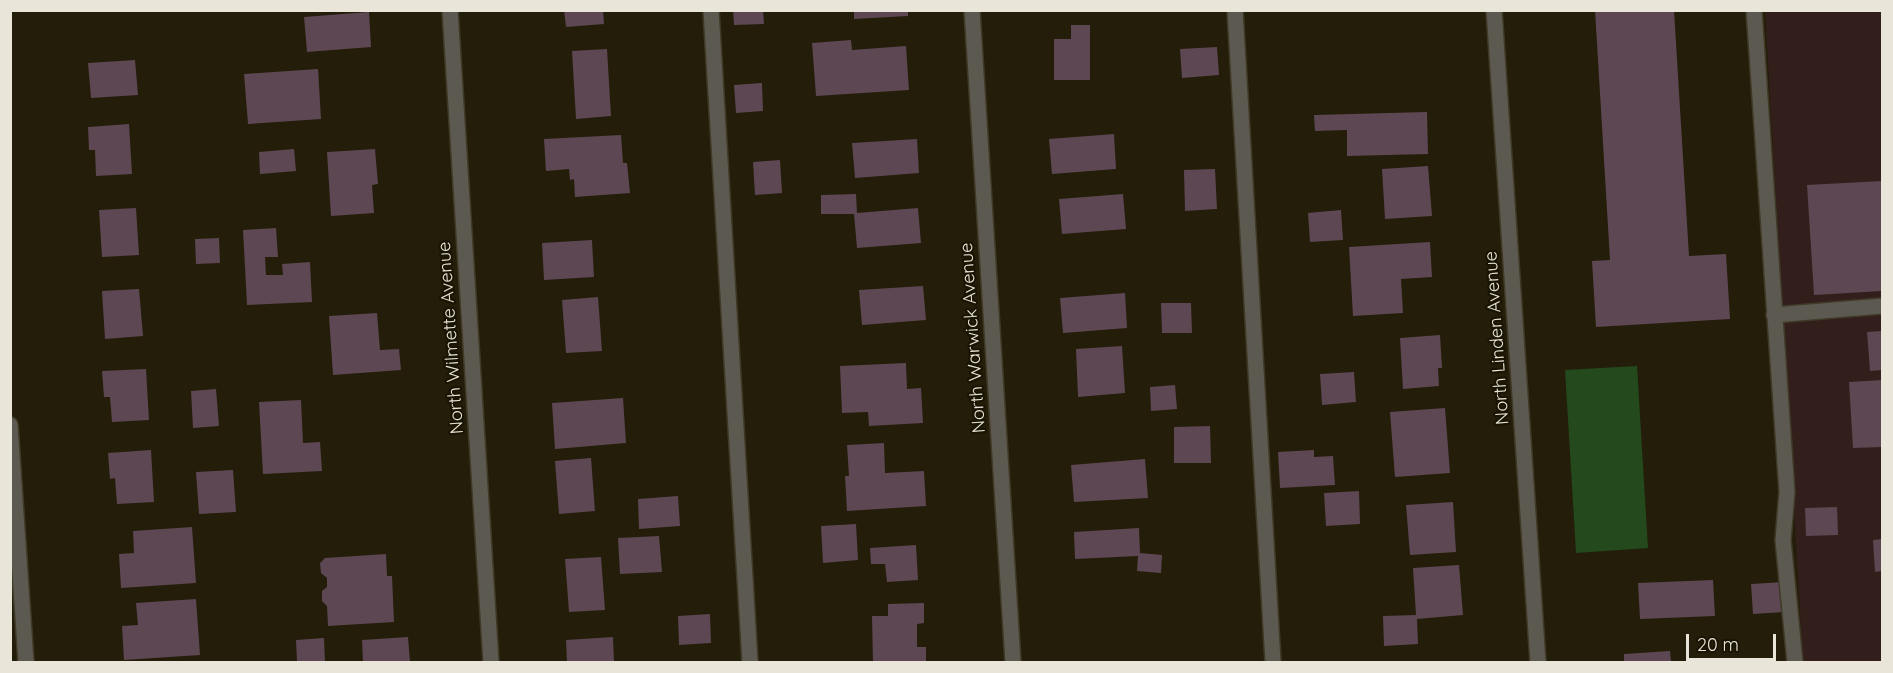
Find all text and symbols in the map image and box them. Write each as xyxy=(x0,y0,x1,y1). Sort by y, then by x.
street label: North Wilmette Avenue xyxy=(433,241,469,435)
street label: North Warwick Avenue xyxy=(956,242,990,434)
street label: North Linden Avenue xyxy=(1480,250,1514,426)
scale bar xyxy=(1689,622,1779,660)
text: 20 m xyxy=(1697,633,1739,656)

